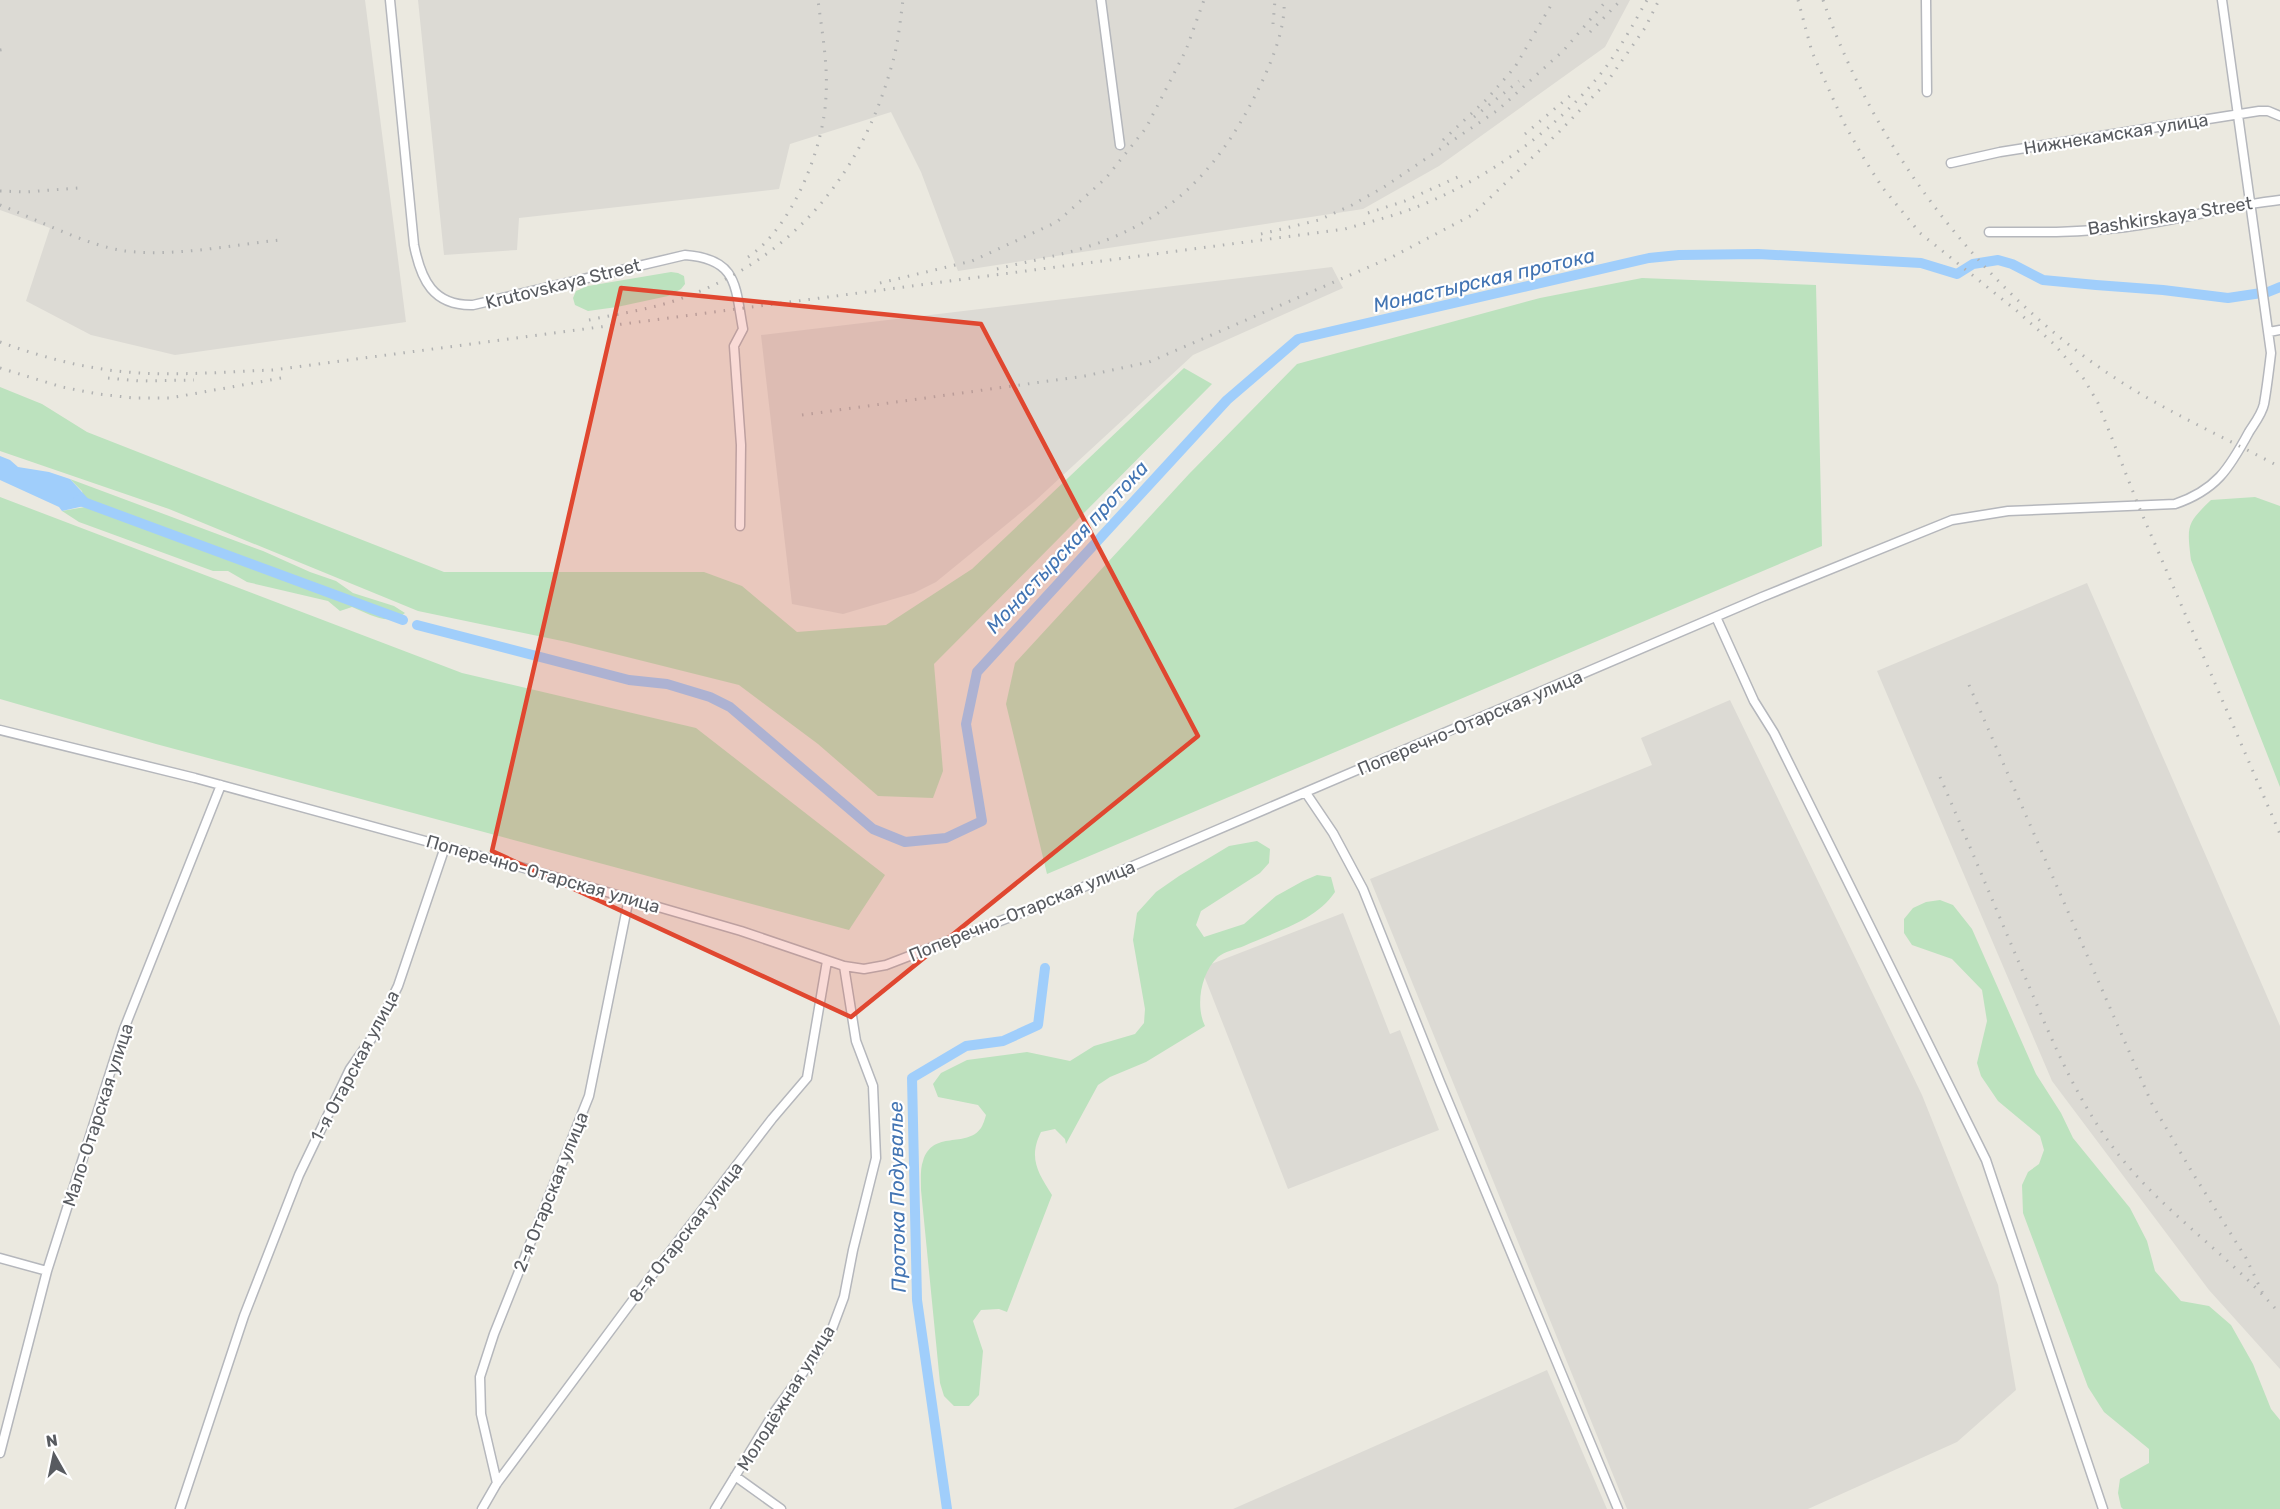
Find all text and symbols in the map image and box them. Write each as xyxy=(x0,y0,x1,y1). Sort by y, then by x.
street label: Нижнекамская улица xyxy=(2022,109,2210,159)
street label: Bashkirskaya Street xyxy=(2086,192,2254,240)
water label: Монастырская протока xyxy=(1371,243,1598,317)
street label: Krutovskaya Street xyxy=(483,254,643,314)
water label: Монастырская протока xyxy=(981,456,1153,638)
street label: Поперечно-Отарская улица xyxy=(1354,666,1586,780)
street label: Поперечно-Отарская улица xyxy=(424,830,662,918)
street label: Поперечно-Отарская улица xyxy=(906,855,1138,967)
street label: 1-я Отарская улица xyxy=(306,987,404,1145)
street label: Мало-Отарская улица xyxy=(58,1021,138,1209)
water label: Протока Подувалье xyxy=(883,1101,911,1293)
street label: 2-я Отарская улица xyxy=(509,1109,593,1275)
street label: 8-я Отарская улица xyxy=(624,1157,748,1307)
street label: Молодёжная улица xyxy=(732,1321,840,1475)
north arrow xyxy=(24,1425,84,1485)
text: N xyxy=(45,1430,59,1451)

